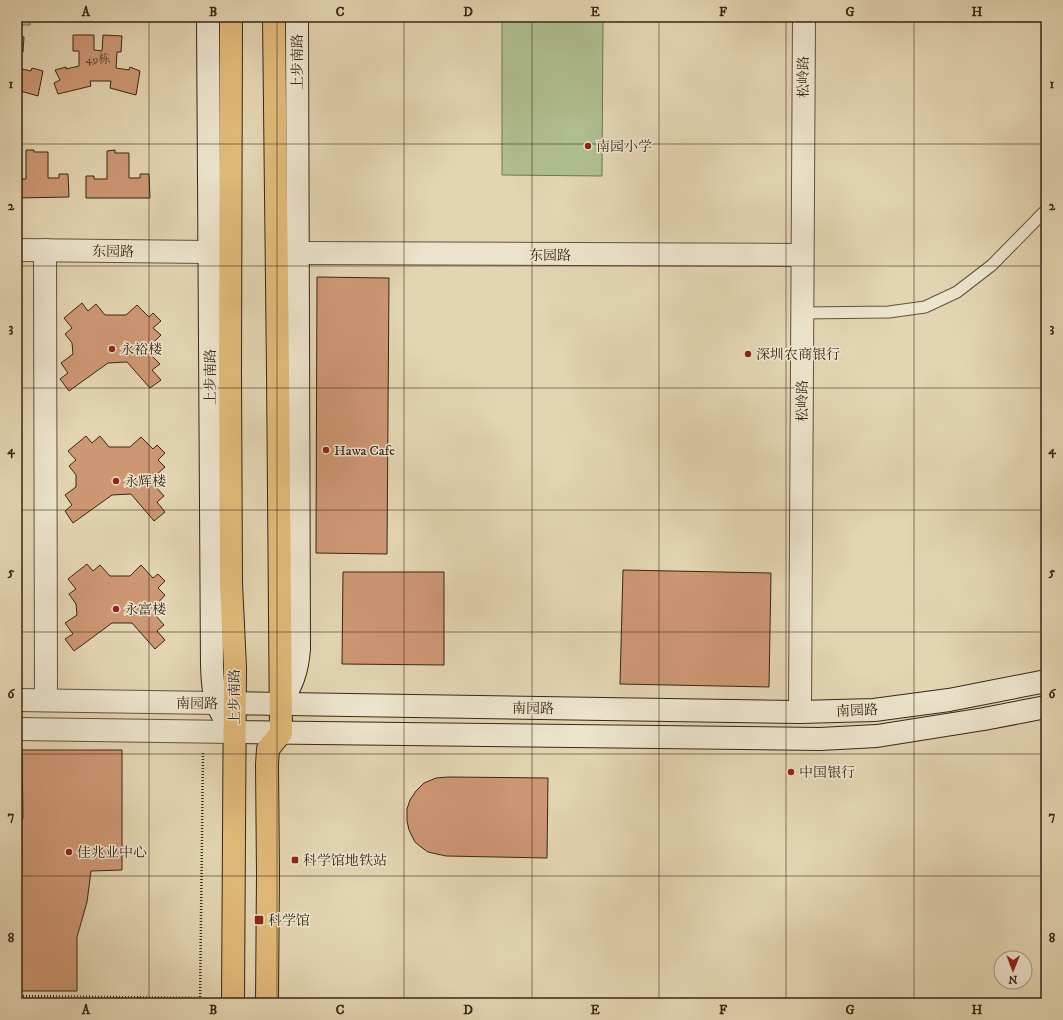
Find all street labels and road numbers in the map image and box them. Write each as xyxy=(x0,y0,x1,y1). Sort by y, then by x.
street label: 上步南路 xyxy=(289,34,307,90)
street label: 松岭路 xyxy=(795,56,813,98)
street label: 东园路 xyxy=(92,243,134,261)
street label: 东园路 xyxy=(529,247,571,265)
street label: 上步南路 xyxy=(202,349,220,405)
street label: 松岭路 xyxy=(794,380,812,422)
street label: 上步南路 xyxy=(226,669,244,725)
street label: 南园路 xyxy=(176,695,218,713)
street label: 南园路 xyxy=(512,700,554,718)
street label: 南园路 xyxy=(836,701,878,721)

